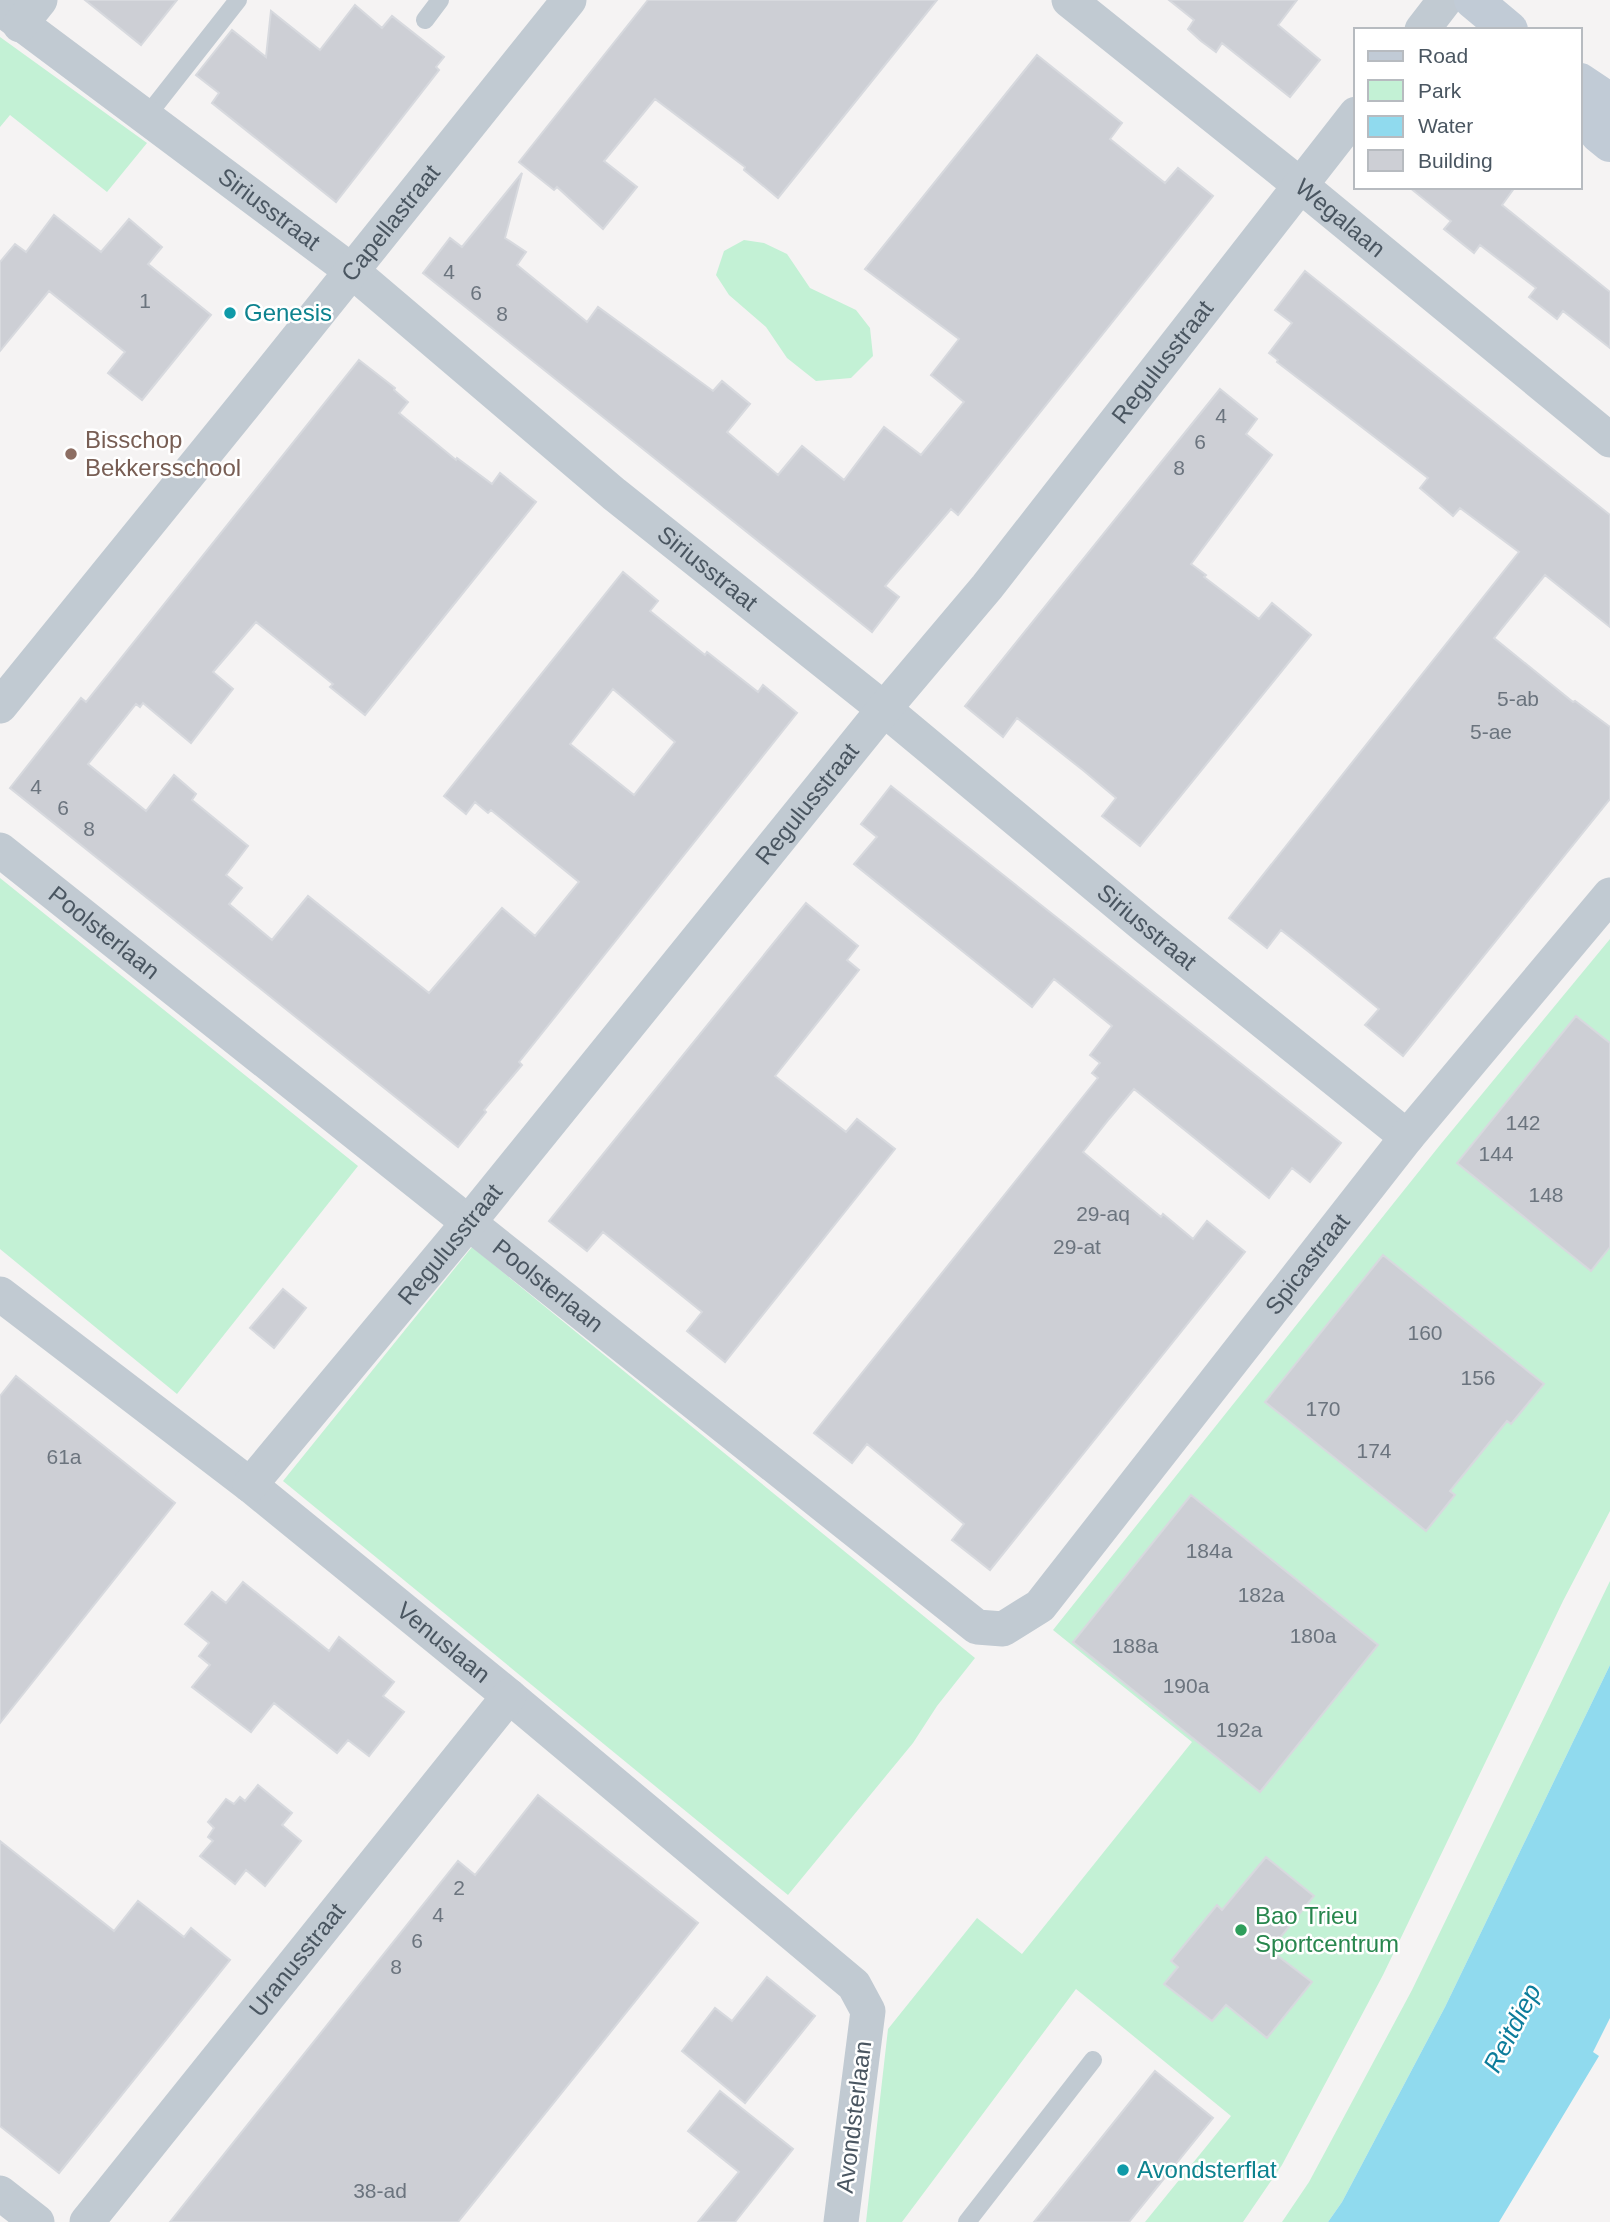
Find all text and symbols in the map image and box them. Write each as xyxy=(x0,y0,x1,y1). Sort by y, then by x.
legend xyxy=(1354,28,1582,189)
text: Road xyxy=(1418,44,1468,67)
text: Park xyxy=(1418,79,1462,102)
text: Water xyxy=(1418,114,1473,137)
text: Building xyxy=(1418,149,1493,172)
street label: Capellastraat xyxy=(335,159,445,286)
street label: Siriusstraat xyxy=(213,162,326,256)
street label: Wegalaan xyxy=(1290,173,1391,262)
house number: 4 xyxy=(443,260,455,283)
house number: 6 xyxy=(470,281,482,304)
house number: 1 xyxy=(139,289,151,312)
street label: Regulusstraat xyxy=(1106,295,1218,429)
place label: Genesis xyxy=(244,299,332,326)
house number: 8 xyxy=(496,302,508,325)
marker: Genesis xyxy=(222,305,238,321)
house number: 4 xyxy=(1215,404,1227,427)
place label: Bisschop Bekkersschool xyxy=(85,426,241,481)
house number: 6 xyxy=(1194,430,1206,453)
marker: Bisschop Bekkersschool xyxy=(63,446,79,462)
house number: 8 xyxy=(1173,456,1185,479)
street label: Siriusstraat xyxy=(652,520,763,616)
house number: 5-ab xyxy=(1497,687,1539,710)
house number: 5-ae xyxy=(1470,720,1512,743)
street label: Regulusstraat xyxy=(750,737,864,870)
house number: 4 xyxy=(30,775,42,798)
house number: 6 xyxy=(57,796,69,819)
house number: 8 xyxy=(83,817,95,840)
street label: Siriusstraat xyxy=(1092,878,1202,975)
street label: Poolsterlaan xyxy=(44,880,165,985)
house number: 142 xyxy=(1505,1111,1541,1134)
house number: 144 xyxy=(1478,1142,1514,1165)
street label: Regulusstraat xyxy=(392,1178,508,1310)
house number: 148 xyxy=(1528,1183,1564,1206)
house number: 29-aq xyxy=(1076,1202,1130,1225)
street label: Spicastraat xyxy=(1259,1208,1355,1319)
street label: Poolsterlaan xyxy=(488,1233,609,1337)
house number: 29-at xyxy=(1053,1235,1101,1258)
house number: 160 xyxy=(1407,1321,1443,1344)
house number: 156 xyxy=(1460,1366,1496,1389)
house number: 170 xyxy=(1305,1397,1341,1420)
house number: 174 xyxy=(1356,1439,1392,1462)
house number: 61a xyxy=(46,1445,82,1468)
house number: 184a xyxy=(1186,1539,1233,1562)
house number: 182a xyxy=(1238,1583,1285,1606)
street label: Venuslaan xyxy=(392,1596,496,1688)
house number: 180a xyxy=(1290,1624,1337,1647)
house number: 188a xyxy=(1112,1634,1159,1657)
house number: 190a xyxy=(1163,1674,1210,1697)
house number: 192a xyxy=(1216,1718,1263,1741)
house number: 2 xyxy=(453,1876,465,1899)
street label: Uranusstraat xyxy=(243,1897,351,2022)
place label: Bao Trieu Sportcentrum xyxy=(1255,1902,1399,1957)
house number: 4 xyxy=(432,1903,444,1926)
marker: Bao Trieu Sportcentrum xyxy=(1233,1922,1249,1938)
house number: 6 xyxy=(411,1929,423,1952)
house number: 8 xyxy=(390,1955,402,1978)
water label: Reitdiep xyxy=(1477,1979,1547,2077)
street label: Avondsterlaan xyxy=(831,2039,876,2195)
place label: Avondsterflat xyxy=(1137,2156,1277,2183)
marker: Avondsterflat xyxy=(1115,2162,1131,2178)
house number: 38-ad xyxy=(353,2179,407,2202)

